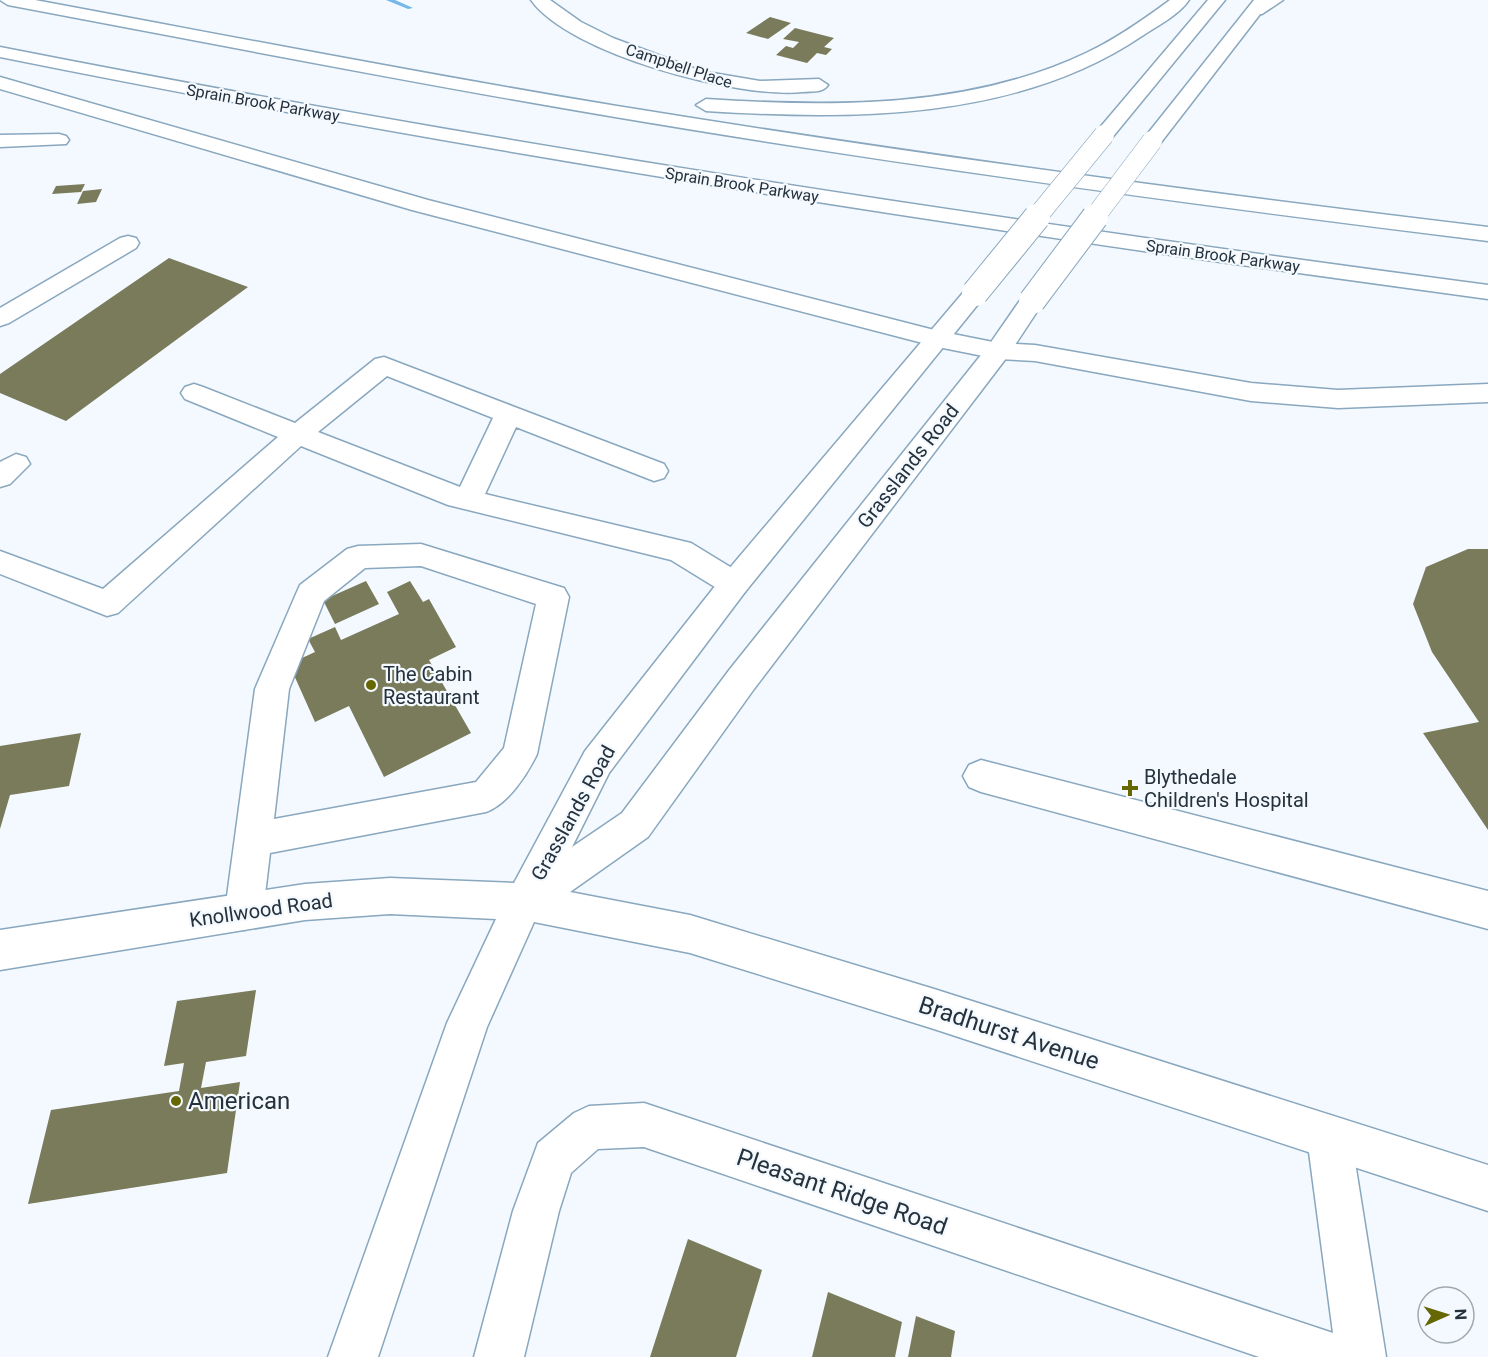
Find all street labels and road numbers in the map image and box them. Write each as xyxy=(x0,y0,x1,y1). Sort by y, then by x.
street label: Campbell Place xyxy=(623,40,735,92)
street label: Sprain Brook Parkway xyxy=(185,80,341,126)
street label: Sprain Brook Parkway xyxy=(664,163,820,207)
street label: Sprain Brook Parkway xyxy=(1145,236,1301,276)
street label: Grasslands Road xyxy=(852,399,964,533)
street label: Grasslands Road xyxy=(526,741,620,885)
street label: Knollwood Road xyxy=(188,888,334,932)
street label: Bradhurst Avenue xyxy=(915,991,1103,1075)
street label: Pleasant Ridge Road xyxy=(733,1143,951,1241)

